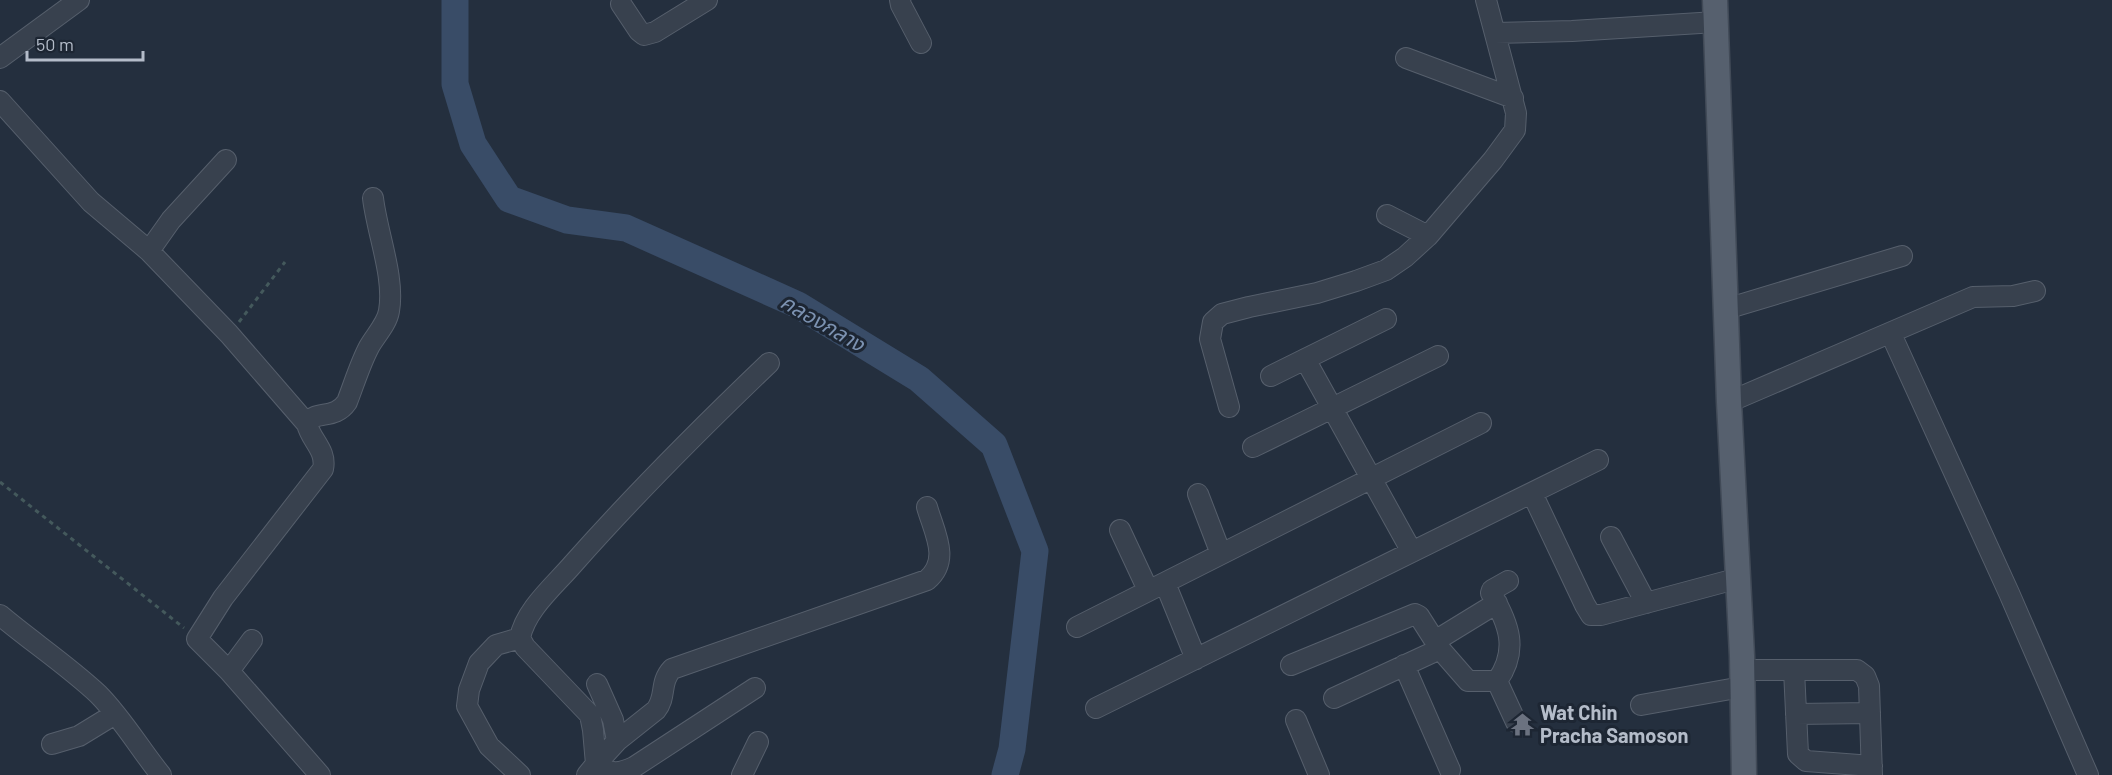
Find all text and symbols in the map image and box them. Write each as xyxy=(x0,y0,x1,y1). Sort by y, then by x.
scale bar xyxy=(27,24,142,62)
text: 50 m xyxy=(36,33,74,55)
water label: คลองกลาง xyxy=(777,288,871,357)
place label: Wat Chin Pracha Samoson xyxy=(1540,700,1689,747)
temple icon: Wat Chin Pracha Samoson xyxy=(1509,711,1535,737)

